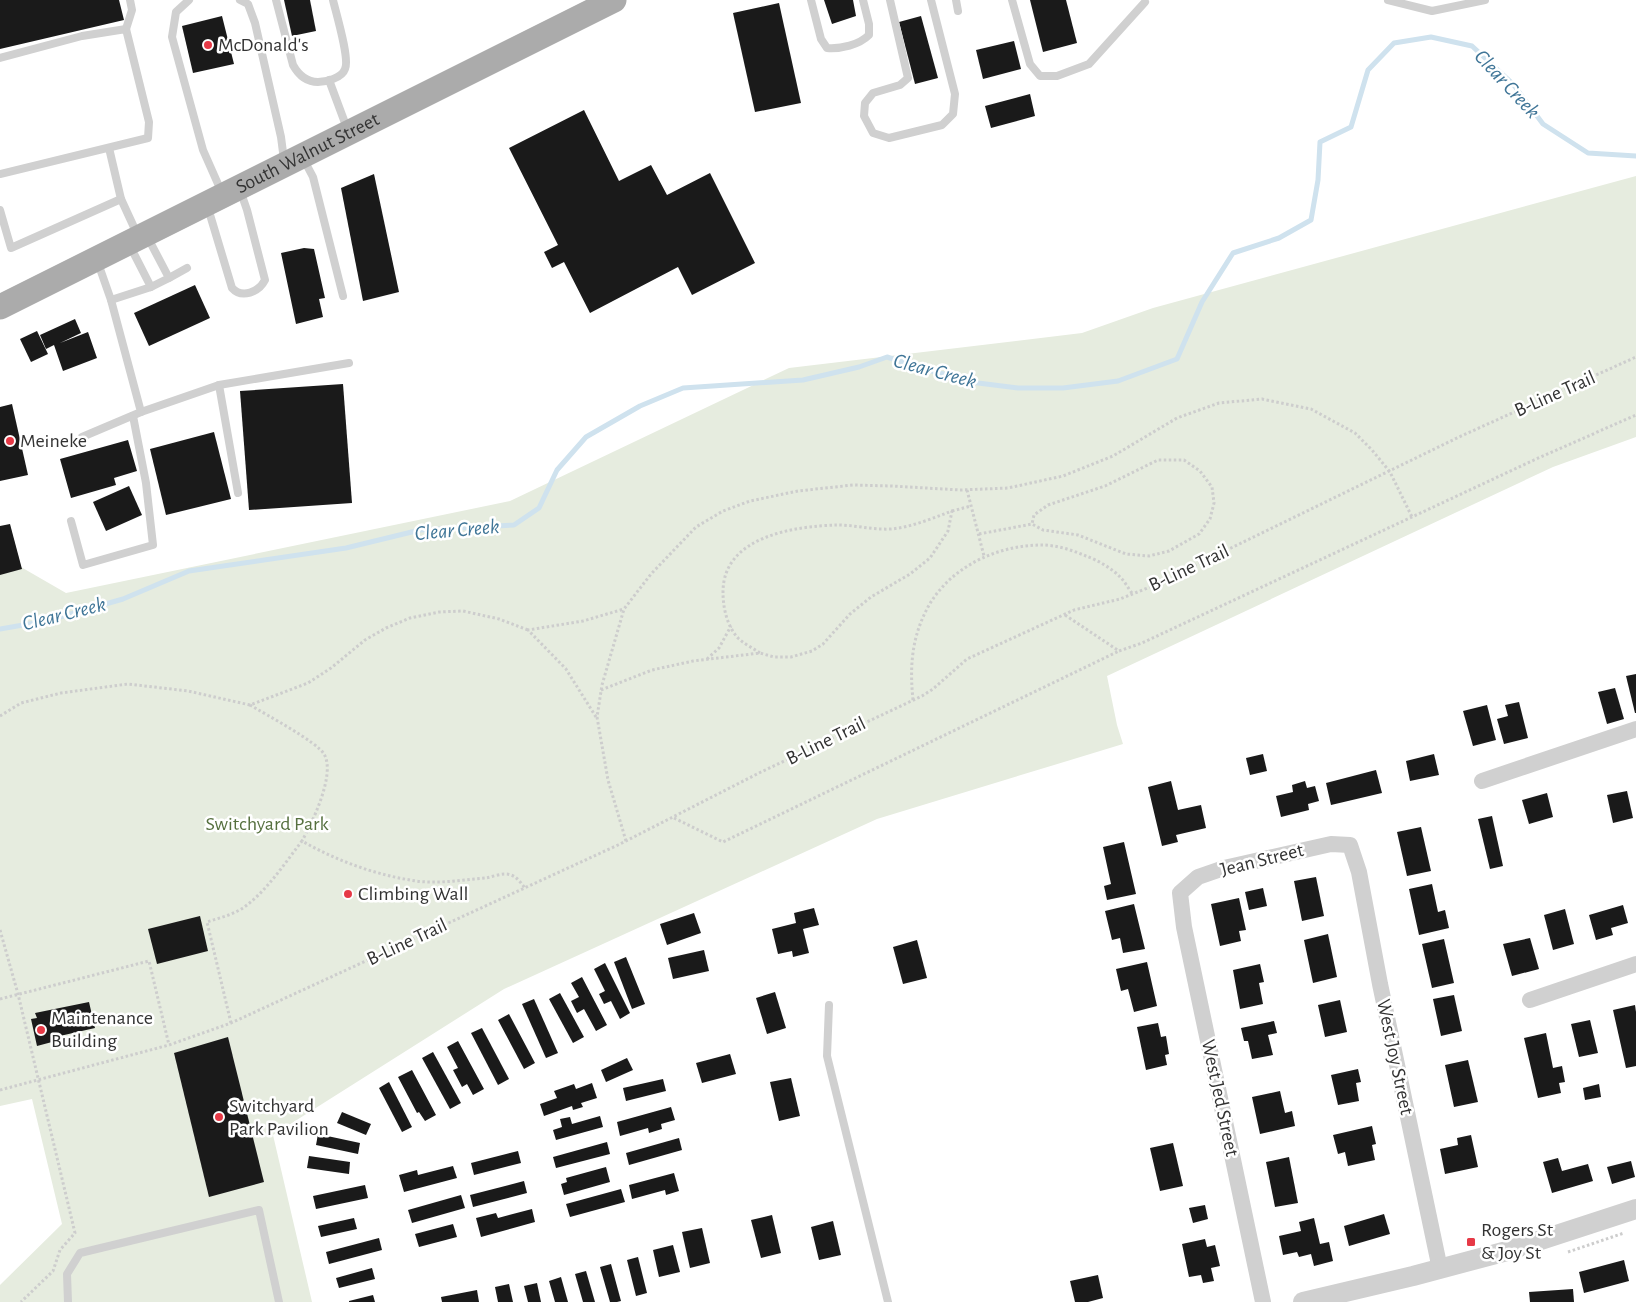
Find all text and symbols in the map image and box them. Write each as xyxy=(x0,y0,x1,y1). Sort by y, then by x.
place label: McDonald's xyxy=(218,35,309,55)
marker: McDonald's xyxy=(202,39,214,51)
water label: Clear Creek xyxy=(1470,46,1544,123)
street label: South Walnut Street xyxy=(233,109,383,197)
water label: Clear Creek xyxy=(891,350,979,392)
street label: B-Line Trail xyxy=(1512,367,1598,421)
place label: Meineke xyxy=(20,431,87,451)
marker: Meineke xyxy=(4,435,16,447)
water label: Clear Creek xyxy=(414,516,501,544)
street label: B-Line Trail xyxy=(1146,541,1232,595)
water label: Clear Creek xyxy=(20,593,108,634)
street label: B-Line Trail xyxy=(783,713,869,769)
park label: Switchyard Park xyxy=(205,814,329,834)
street label: Jean Street xyxy=(1218,840,1306,880)
place label: Climbing Wall xyxy=(358,884,469,904)
marker: Climbing Wall xyxy=(342,888,354,900)
street label: B-Line Trail xyxy=(364,915,450,969)
street label: West Joy Street xyxy=(1373,997,1417,1117)
place label: Maintenance Building xyxy=(51,1008,153,1051)
marker: Maintenance Building xyxy=(35,1024,47,1036)
street label: West Jed Street xyxy=(1198,1038,1242,1159)
place label: Switchyard Park Pavilion xyxy=(229,1096,329,1139)
marker: Switchyard Park Pavilion xyxy=(213,1111,225,1123)
place label: Rogers St & Joy St xyxy=(1481,1220,1554,1263)
marker: Rogers St & Joy St xyxy=(1465,1236,1477,1248)

